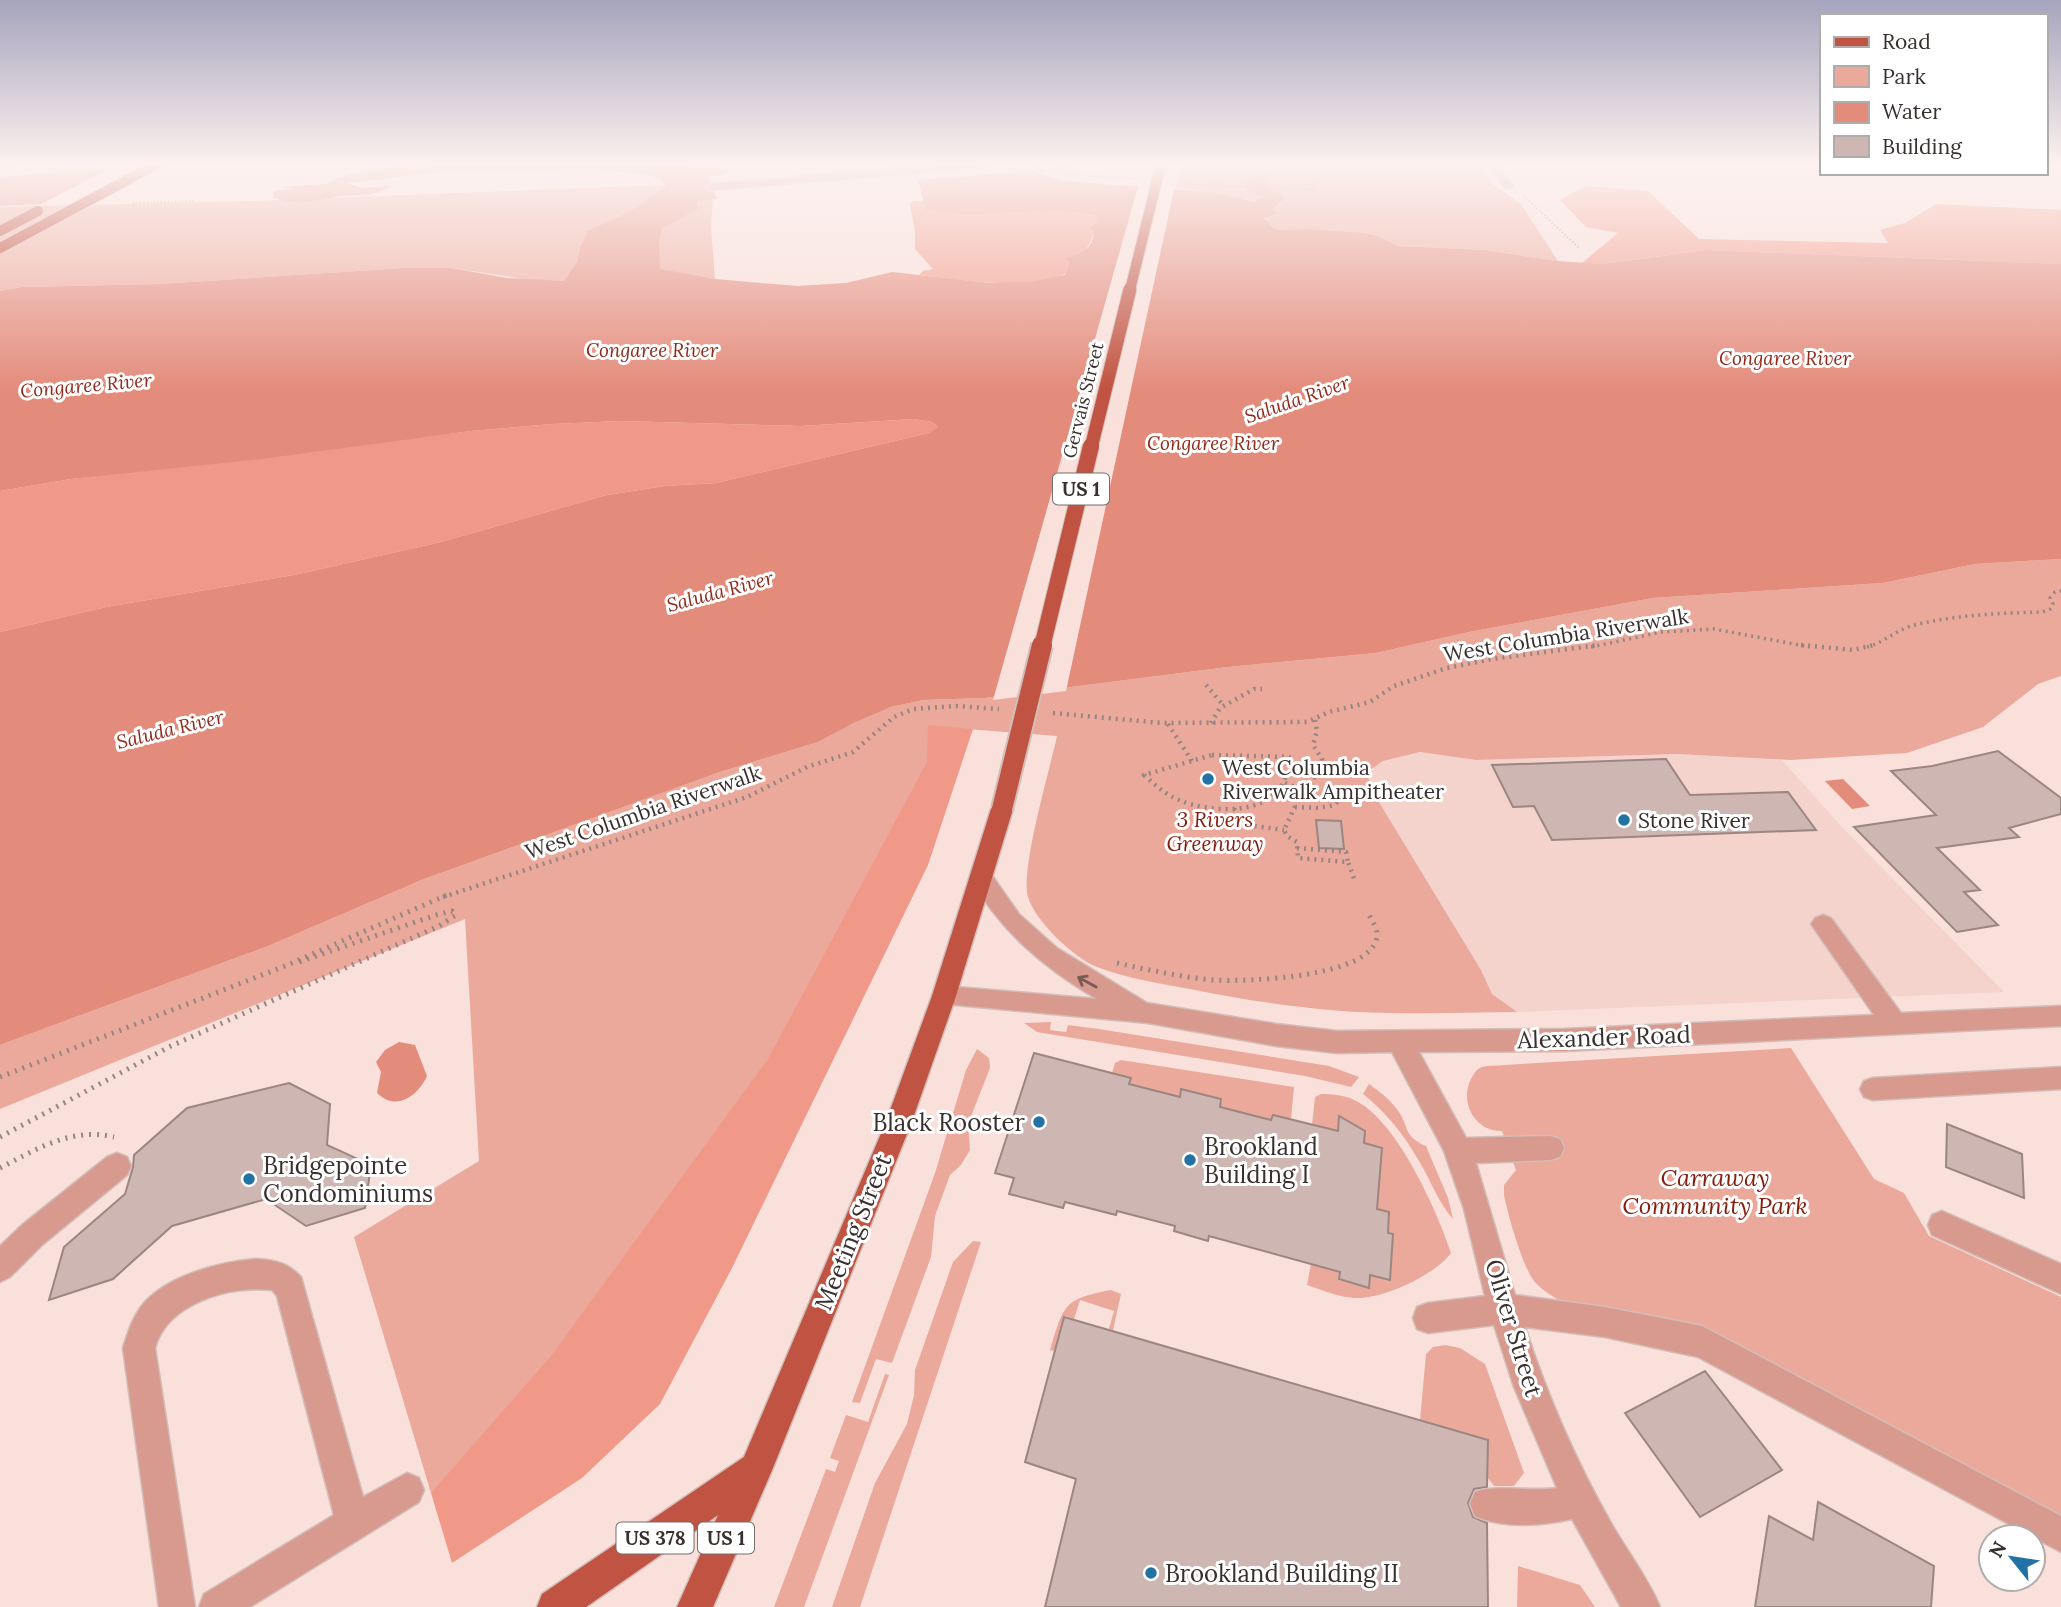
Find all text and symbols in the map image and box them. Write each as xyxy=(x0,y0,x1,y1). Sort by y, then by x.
legend xyxy=(1820,14,2047,175)
text: Road xyxy=(1882,28,1931,55)
text: Park xyxy=(1882,63,1926,90)
text: Water xyxy=(1882,98,1941,125)
text: Building xyxy=(1882,133,1962,160)
water label: Congaree River xyxy=(586,338,718,362)
street label: Gervais Street xyxy=(1057,340,1109,460)
water label: Congaree River xyxy=(1719,346,1851,370)
water label: Congaree River xyxy=(19,367,153,403)
water label: Saluda River xyxy=(1241,370,1353,428)
water label: Congaree River xyxy=(1147,431,1279,455)
road number: US 1 xyxy=(1053,474,1109,504)
water label: Saluda River xyxy=(664,565,776,617)
street label: West Columbia Riverwalk xyxy=(1441,602,1691,668)
water label: Saluda River xyxy=(114,704,226,754)
place label: West Columbia Riverwalk Ampitheater xyxy=(1222,754,1444,805)
street label: West Columbia Riverwalk xyxy=(521,759,765,865)
marker: West Columbia Riverwalk Ampitheater xyxy=(1200,771,1216,787)
park label: 3 Rivers Greenway xyxy=(1166,806,1264,857)
place label: Stone River xyxy=(1638,807,1750,834)
marker: Stone River xyxy=(1616,812,1632,828)
one-way arrow xyxy=(1078,975,1098,989)
street label: Alexander Road xyxy=(1516,1018,1691,1056)
place label: Black Rooster xyxy=(873,1107,1026,1138)
marker: Black Rooster xyxy=(1031,1114,1047,1130)
place label: Brookland Building I xyxy=(1204,1131,1318,1190)
street label: Meeting Street xyxy=(808,1149,899,1315)
place label: Bridgepointe Condominiums xyxy=(263,1150,433,1209)
marker: Brookland Building I xyxy=(1182,1152,1198,1168)
park label: Carraway Community Park xyxy=(1622,1162,1808,1221)
marker: Bridgepointe Condominiums xyxy=(241,1171,257,1187)
street label: Oliver Street xyxy=(1478,1256,1550,1401)
road number: US 378 xyxy=(616,1522,694,1554)
road number: US 1 xyxy=(698,1522,754,1554)
north arrow xyxy=(1977,1523,2047,1593)
text: N xyxy=(1983,1537,2011,1562)
place label: Brookland Building II xyxy=(1165,1558,1399,1589)
marker: Brookland Building II xyxy=(1143,1565,1159,1581)

